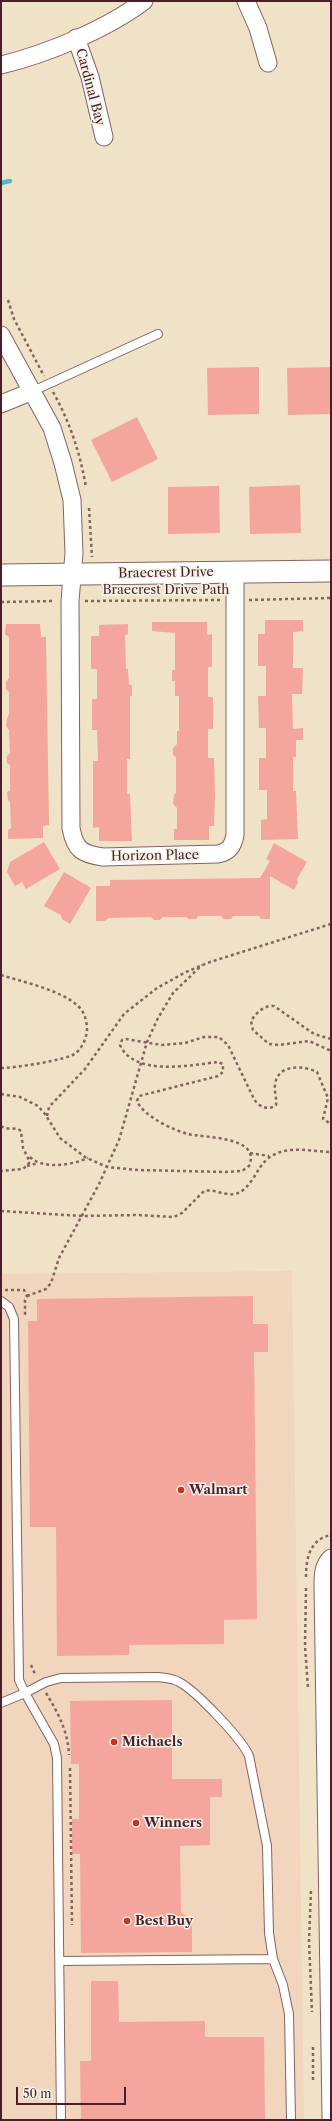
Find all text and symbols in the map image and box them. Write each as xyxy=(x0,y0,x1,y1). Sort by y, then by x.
street label: Cardinal Bay xyxy=(72,47,108,127)
street label: Braecrest Drive xyxy=(118,564,214,582)
street label: Braecrest Drive Path xyxy=(103,582,229,598)
street label: Horizon Place xyxy=(111,847,199,865)
place label: Walmart xyxy=(189,1482,248,1498)
marker: Walmart xyxy=(176,1485,186,1495)
place label: Michaels xyxy=(122,1734,182,1750)
marker: Michaels xyxy=(109,1737,119,1747)
place label: Winners xyxy=(144,1815,202,1831)
marker: Winners xyxy=(131,1818,141,1828)
place label: Best Buy xyxy=(135,1913,193,1929)
marker: Best Buy xyxy=(122,1916,132,1926)
scale bar xyxy=(18,2079,128,2105)
text: 50 m xyxy=(23,2086,52,2101)

